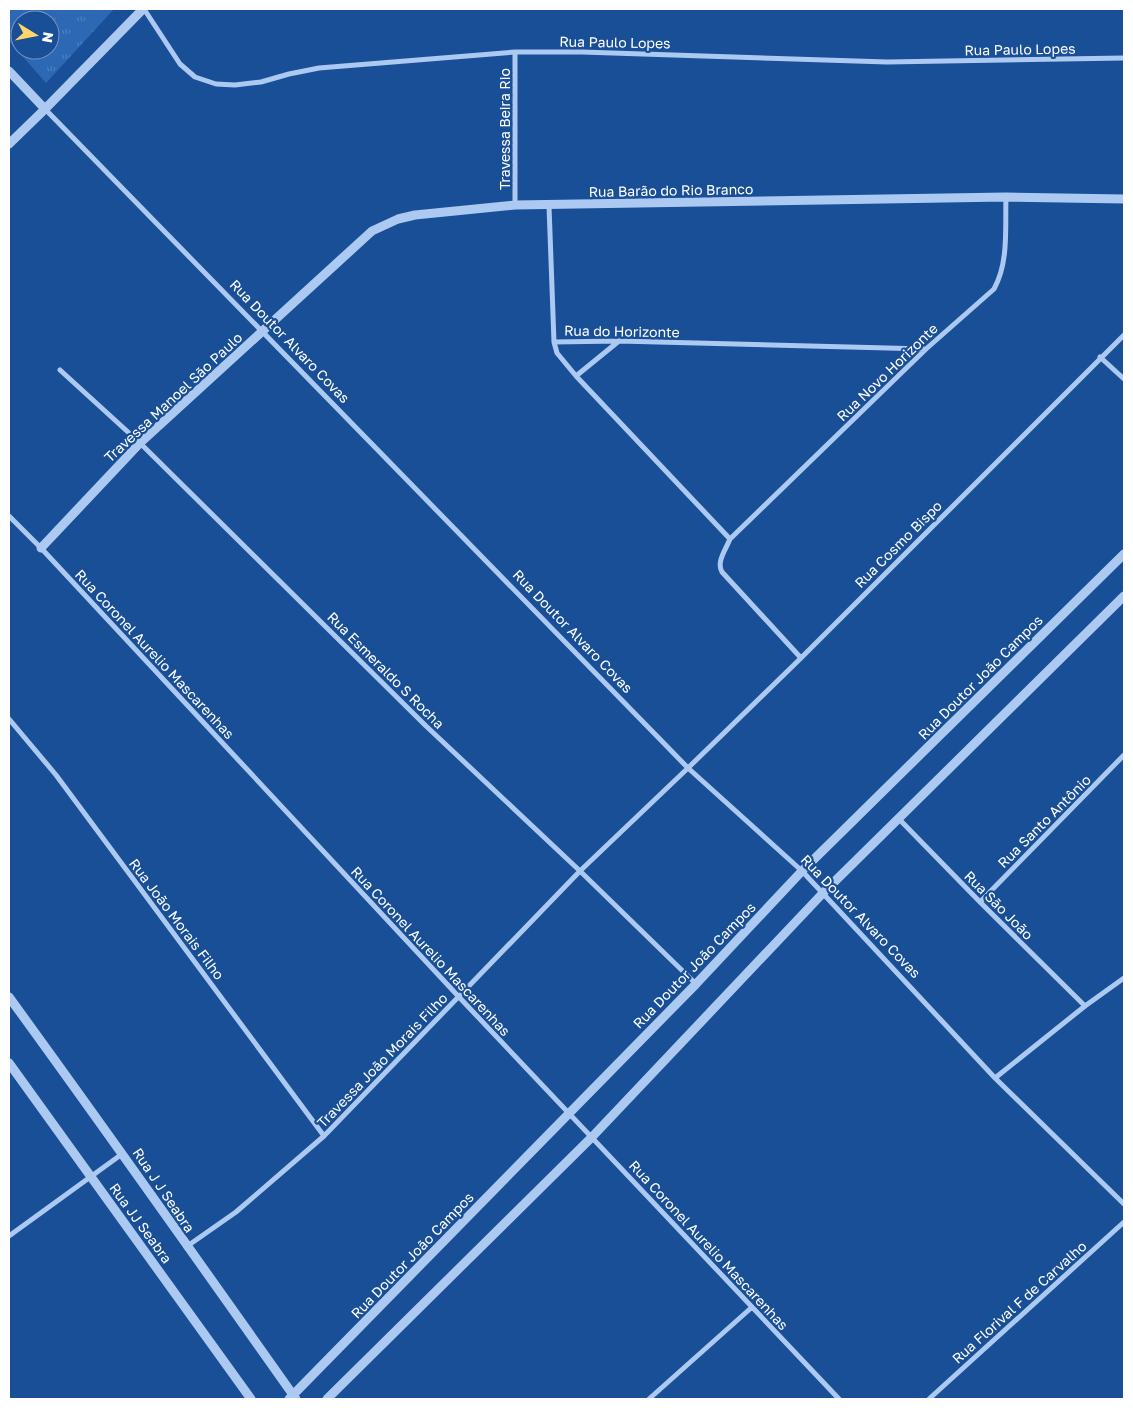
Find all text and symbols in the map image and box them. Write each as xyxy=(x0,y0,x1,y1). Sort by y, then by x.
north arrow xyxy=(10,10,60,60)
text: N xyxy=(39,31,58,44)
street label: Rua Paulo Lopes xyxy=(559,33,671,51)
street label: Rua Paulo Lopes xyxy=(964,40,1076,58)
street label: Travessa Beira Rio xyxy=(496,68,513,190)
street label: Rua Barão do Rio Branco xyxy=(589,180,753,200)
street label: Rua Doutor Alvaro Covas xyxy=(227,276,353,406)
street label: Rua Novo Horizonte xyxy=(833,320,941,424)
street label: Rua do Horizonte xyxy=(564,321,680,341)
street label: Travessa Manoel São Paulo xyxy=(101,329,245,465)
street label: Rua Cosmo Bispo xyxy=(851,497,945,591)
street label: Rua Coronel Aurelio Mascarenhas xyxy=(72,566,238,742)
street label: Rua Doutor Alvaro Covas xyxy=(510,566,636,696)
street label: Rua Esmeraldo S Rocha xyxy=(324,608,448,732)
street label: Rua Doutor João Campos xyxy=(914,611,1046,743)
street label: Rua Santo Antônio xyxy=(994,771,1094,871)
street label: Rua Doutor Alvaro Covas xyxy=(798,851,924,981)
street label: Rua João Morais Filho xyxy=(126,855,228,983)
street label: Rua Coronel Aurelio Mascarenhas xyxy=(348,863,514,1039)
street label: Rua São João xyxy=(961,867,1037,943)
street label: Rua Doutor João Campos xyxy=(629,898,759,1032)
street label: Travessa João Morais Filho xyxy=(313,989,451,1131)
street label: Rua J J Seabra xyxy=(129,1144,199,1236)
street label: Rua Coronel Aurelio Mascarenhas xyxy=(626,1157,792,1333)
street label: Rua JJ Seabra xyxy=(106,1180,176,1266)
street label: Rua Doutor João Campos xyxy=(347,1188,477,1322)
street label: Rua Florival F de Carvalho xyxy=(948,1237,1090,1367)

